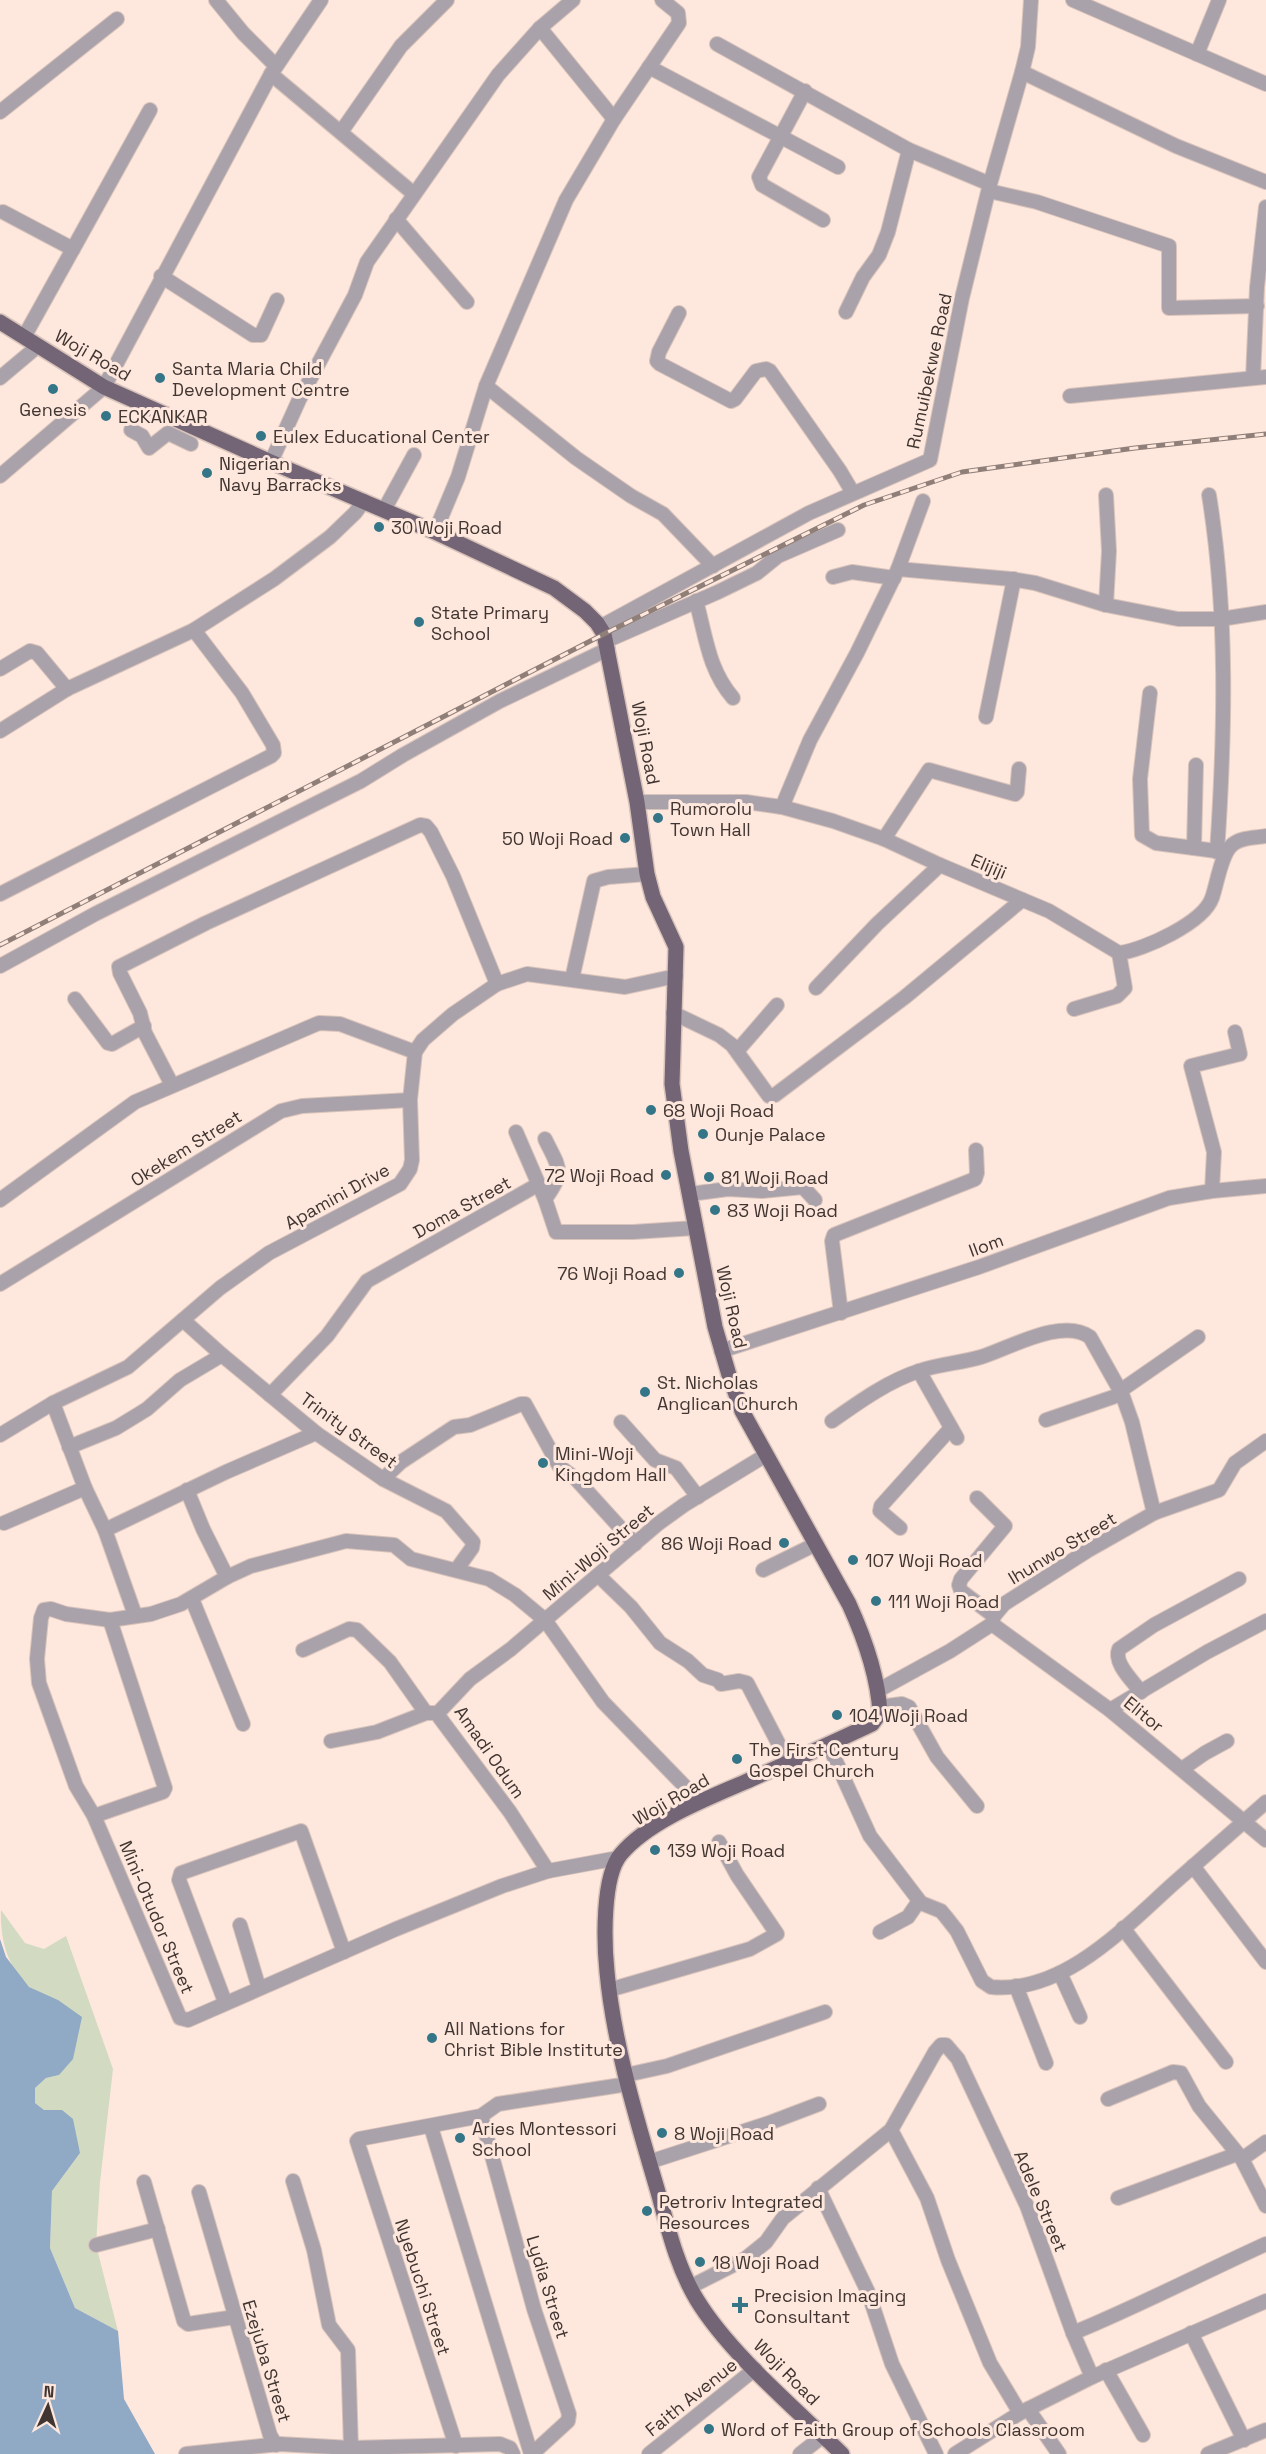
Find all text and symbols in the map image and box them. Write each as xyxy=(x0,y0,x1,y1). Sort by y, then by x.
street label: Rumuibekwe Road xyxy=(901,291,957,451)
street label: Woji Road xyxy=(51,324,135,386)
place label: Santa Maria Child Development Centre xyxy=(172,357,350,401)
marker: Santa Maria Child Development Centre xyxy=(153,371,167,385)
marker: Genesis xyxy=(46,382,60,396)
place label: Genesis xyxy=(19,398,87,421)
place label: ECKANKAR xyxy=(118,405,208,428)
marker: ECKANKAR xyxy=(99,409,113,423)
place label: Eulex Educational Center xyxy=(273,425,490,448)
marker: Eulex Educational Center xyxy=(254,429,268,443)
place label: Nigerian Navy Barracks xyxy=(219,452,342,496)
marker: Nigerian Navy Barracks xyxy=(200,466,214,480)
place label: 30 Woji Road xyxy=(391,516,502,539)
marker: 30 Woji Road xyxy=(372,520,386,534)
place label: State Primary School xyxy=(431,601,549,645)
marker: State Primary School xyxy=(412,615,426,629)
street label: Woji Road xyxy=(627,699,665,787)
place label: Rumorolu Town Hall xyxy=(670,797,752,841)
marker: Rumorolu Town Hall xyxy=(651,811,665,825)
place label: 50 Woji Road xyxy=(502,827,613,850)
marker: 50 Woji Road xyxy=(618,831,632,845)
street label: Elijiji xyxy=(968,848,1010,884)
place label: 68 Woji Road xyxy=(663,1099,774,1122)
marker: 68 Woji Road xyxy=(644,1103,658,1117)
street label: Okekem Street xyxy=(126,1105,246,1191)
place label: Ounje Palace xyxy=(715,1123,826,1146)
marker: Ounje Palace xyxy=(696,1127,710,1141)
street label: Apamini Drive xyxy=(281,1158,393,1234)
place label: 72 Woji Road xyxy=(544,1164,654,1187)
place label: 81 Woji Road xyxy=(721,1166,829,1189)
marker: 72 Woji Road xyxy=(659,1168,673,1182)
marker: 81 Woji Road xyxy=(702,1170,716,1184)
street label: Doma Street xyxy=(409,1171,515,1243)
place label: 83 Woji Road xyxy=(727,1199,838,1222)
marker: 83 Woji Road xyxy=(708,1203,722,1217)
street label: Ilom xyxy=(965,1228,1007,1262)
place label: 76 Woji Road xyxy=(557,1262,667,1285)
street label: Woji Road xyxy=(711,1263,753,1351)
marker: 76 Woji Road xyxy=(672,1266,686,1280)
place label: St. Nicholas Anglican Church xyxy=(657,1371,798,1415)
marker: St. Nicholas Anglican Church xyxy=(638,1385,652,1399)
street label: Trinity Street xyxy=(296,1387,402,1473)
place label: Mini-Woji Kingdom Hall xyxy=(555,1442,667,1486)
marker: Mini-Woji Kingdom Hall xyxy=(536,1456,550,1470)
street label: Mini-Woji Street xyxy=(538,1499,658,1605)
street label: Ihunwo Street xyxy=(1004,1507,1120,1589)
place label: 86 Woji Road xyxy=(661,1532,772,1555)
marker: 86 Woji Road xyxy=(777,1536,791,1550)
place label: 107 Woji Road xyxy=(865,1549,983,1572)
marker: 107 Woji Road xyxy=(846,1553,860,1567)
place label: 111 Woji Road xyxy=(888,1590,999,1613)
marker: 111 Woji Road xyxy=(869,1594,883,1608)
street label: Elitor xyxy=(1119,1691,1169,1737)
street label: Amadi Odum xyxy=(450,1701,530,1803)
place label: 104 Woji Road xyxy=(849,1704,968,1727)
marker: 104 Woji Road xyxy=(830,1708,844,1722)
place label: The First Century Gospel Church xyxy=(749,1738,899,1782)
marker: The First Century Gospel Church xyxy=(730,1752,744,1766)
street label: Woji Road xyxy=(629,1768,713,1830)
street label: Mini-Otudor Street xyxy=(114,1837,200,1997)
place label: 139 Woji Road xyxy=(667,1839,785,1862)
marker: 139 Woji Road xyxy=(648,1843,662,1857)
place label: All Nations for Christ Bible Institute xyxy=(444,2017,623,2061)
marker: All Nations for Christ Bible Institute xyxy=(425,2031,439,2045)
place label: Aries Montessori School xyxy=(472,2117,617,2161)
place label: 8 Woji Road xyxy=(674,2122,774,2145)
marker: 8 Woji Road xyxy=(655,2126,669,2140)
marker: Aries Montessori School xyxy=(453,2131,467,2145)
street label: Adele Street xyxy=(1009,2147,1073,2255)
place label: Petroriv Integrated Resources xyxy=(659,2190,823,2234)
marker: Petroriv Integrated Resources xyxy=(640,2204,654,2218)
street label: Nyebuchi Street xyxy=(390,2216,456,2358)
street label: Lydia Street xyxy=(521,2233,575,2341)
place label: 18 Woji Road xyxy=(712,2251,820,2274)
marker: 18 Woji Road xyxy=(693,2255,707,2269)
place label: Precision Imaging Consultant xyxy=(754,2284,906,2328)
marker: Precision Imaging Consultant xyxy=(731,2296,749,2314)
street label: Ezejuba Street xyxy=(237,2297,297,2425)
street label: Woji Road xyxy=(749,2334,825,2410)
street label: Faith Avenue xyxy=(640,2353,742,2441)
north arrow xyxy=(18,2376,78,2436)
text: N xyxy=(43,2381,55,2402)
place label: Word of Faith Group of Schools Classroom xyxy=(721,2418,1085,2441)
marker: Word of Faith Group of Schools Classroom xyxy=(702,2422,716,2436)

